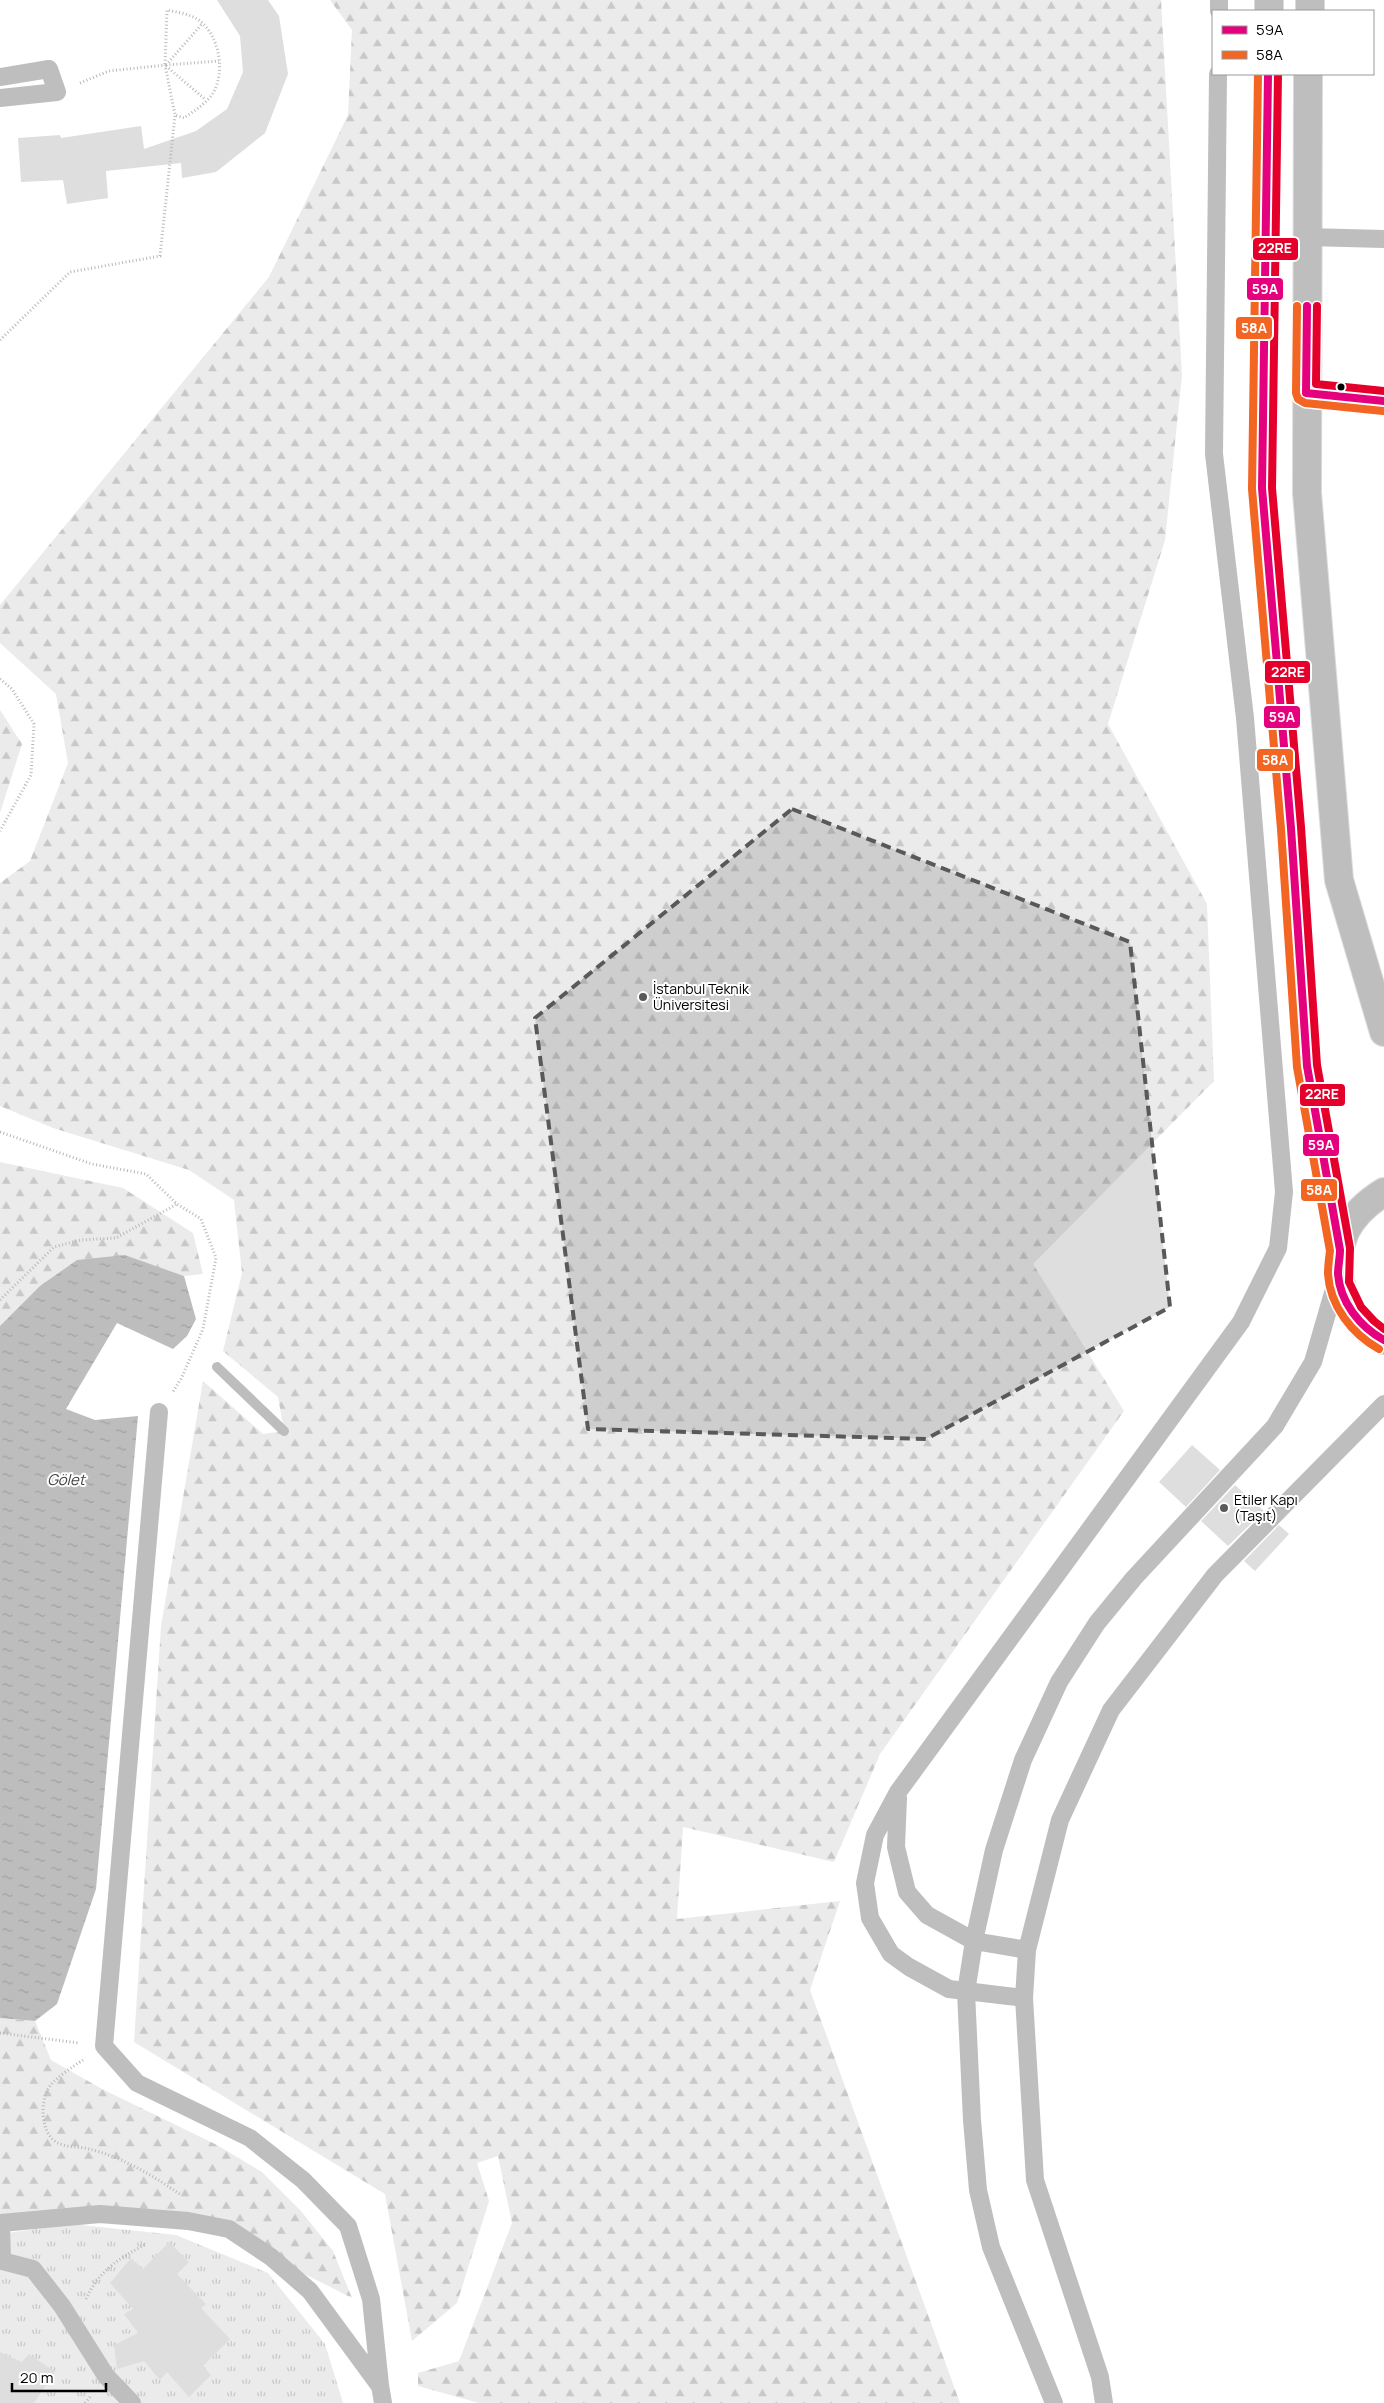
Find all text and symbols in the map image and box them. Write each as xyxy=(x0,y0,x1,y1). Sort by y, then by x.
legend xyxy=(1212,10,1374,75)
text: 59A xyxy=(1256,19,1284,40)
text: 58A xyxy=(1256,44,1283,65)
line badge: 22RE xyxy=(1252,237,1299,261)
text: 22RE xyxy=(1258,238,1292,257)
line badge: 59A xyxy=(1246,277,1284,301)
text: 59A xyxy=(1252,279,1279,298)
line badge: 58A xyxy=(1235,316,1273,340)
text: 58A xyxy=(1241,318,1268,337)
unlabelled marker xyxy=(1336,382,1346,392)
line badge: 22RE xyxy=(1264,660,1311,684)
text: 22RE xyxy=(1271,662,1305,681)
line badge: 59A xyxy=(1263,705,1301,729)
text: 59A xyxy=(1269,707,1296,726)
line badge: 58A xyxy=(1256,748,1294,772)
text: 58A xyxy=(1262,750,1289,769)
place label: İstanbul Teknik Üniversitesi xyxy=(653,979,750,1014)
marker: İstanbul Teknik Üniversitesi xyxy=(637,991,649,1003)
line badge: 22RE xyxy=(1299,1083,1346,1107)
text: 22RE xyxy=(1305,1084,1339,1103)
line badge: 59A xyxy=(1302,1133,1340,1157)
text: 59A xyxy=(1308,1135,1335,1154)
line badge: 58A xyxy=(1300,1178,1338,1202)
text: 58A xyxy=(1306,1180,1333,1199)
water label: Gölet xyxy=(47,1469,87,1490)
place label: Etiler Kapı (Taşıt) xyxy=(1234,1490,1298,1525)
marker: Etiler Kapı (Taşıt) xyxy=(1218,1502,1230,1514)
scale bar xyxy=(12,2360,106,2392)
text: 20 m xyxy=(20,2367,53,2388)

